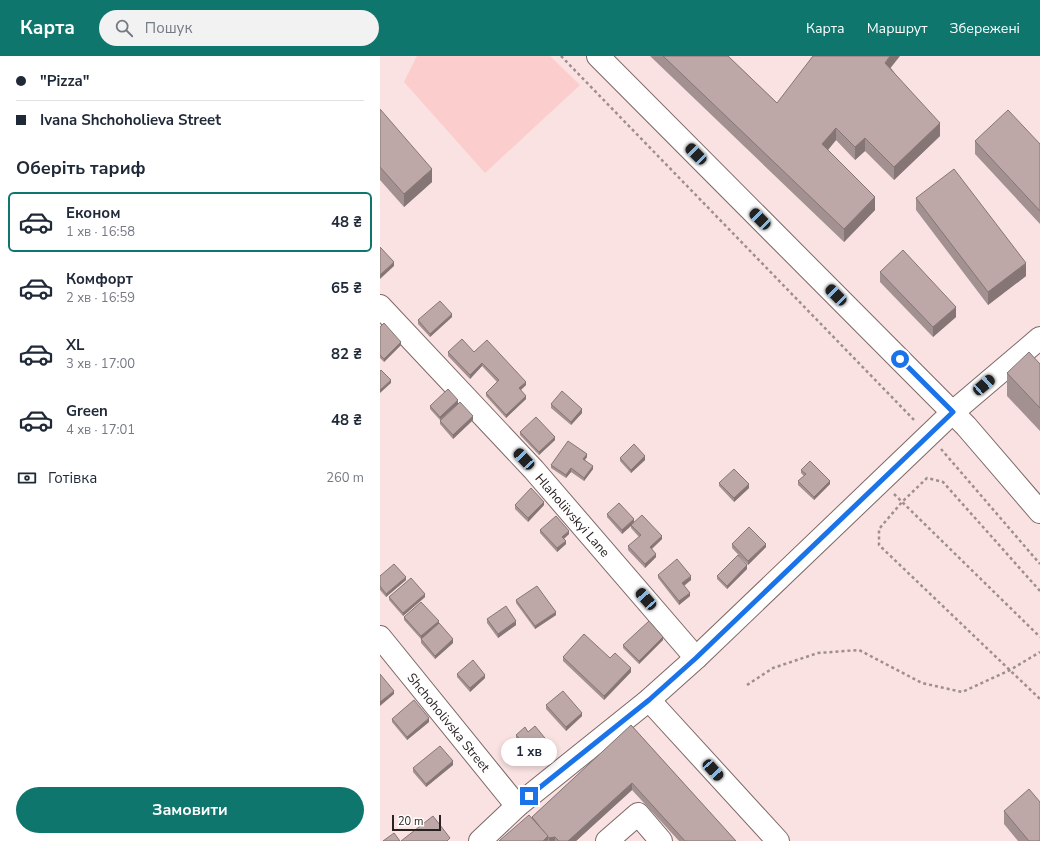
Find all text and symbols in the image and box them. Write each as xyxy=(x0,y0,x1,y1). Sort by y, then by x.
search box xyxy=(99,10,379,46)
text: Карта xyxy=(20,15,75,41)
icon: search xyxy=(113,17,135,39)
text: Пошук xyxy=(145,18,192,38)
text: Карта xyxy=(806,19,845,38)
text: Маршрут xyxy=(867,19,927,38)
text: Збережені xyxy=(949,19,1020,38)
text: "Pizza" xyxy=(40,71,89,91)
text: Ivana Shchoholieva Street xyxy=(40,110,221,130)
car xyxy=(683,141,709,167)
text: Оберіть тариф xyxy=(16,156,146,180)
text: Економ xyxy=(66,203,120,223)
icon: car xyxy=(18,204,54,240)
car xyxy=(747,206,773,232)
text: 48 ₴ xyxy=(331,212,362,232)
text: 1 хв · 16:58 xyxy=(66,223,135,241)
text: Комфорт xyxy=(66,269,133,289)
icon: car xyxy=(18,270,54,306)
text: 65 ₴ xyxy=(331,278,362,298)
car xyxy=(823,282,849,308)
text: 2 хв · 16:59 xyxy=(66,289,135,307)
text: XL xyxy=(66,335,85,355)
icon: car xyxy=(18,336,54,372)
text: 82 ₴ xyxy=(331,344,362,364)
route start xyxy=(891,350,909,368)
text: 3 хв · 17:00 xyxy=(66,355,135,373)
car xyxy=(971,373,997,397)
text: Green xyxy=(66,401,108,421)
icon: car xyxy=(18,402,54,438)
text: 48 ₴ xyxy=(331,410,362,430)
text: 4 хв · 17:01 xyxy=(66,421,135,439)
car xyxy=(511,446,537,472)
icon: cash xyxy=(16,467,38,489)
text: Готівка xyxy=(48,468,97,488)
text: 260 m xyxy=(326,469,364,487)
street label: Hlaholiivskyi Lane xyxy=(531,470,614,561)
car xyxy=(634,586,658,612)
street label: Shchoholivska Street xyxy=(403,669,494,776)
callout: 1 хв xyxy=(501,738,557,766)
text: 1 хв xyxy=(516,743,542,761)
car xyxy=(701,757,725,783)
button: Замовити xyxy=(16,787,364,833)
route end xyxy=(520,787,538,805)
scale bar xyxy=(392,813,441,832)
text: 20 m xyxy=(398,814,423,829)

